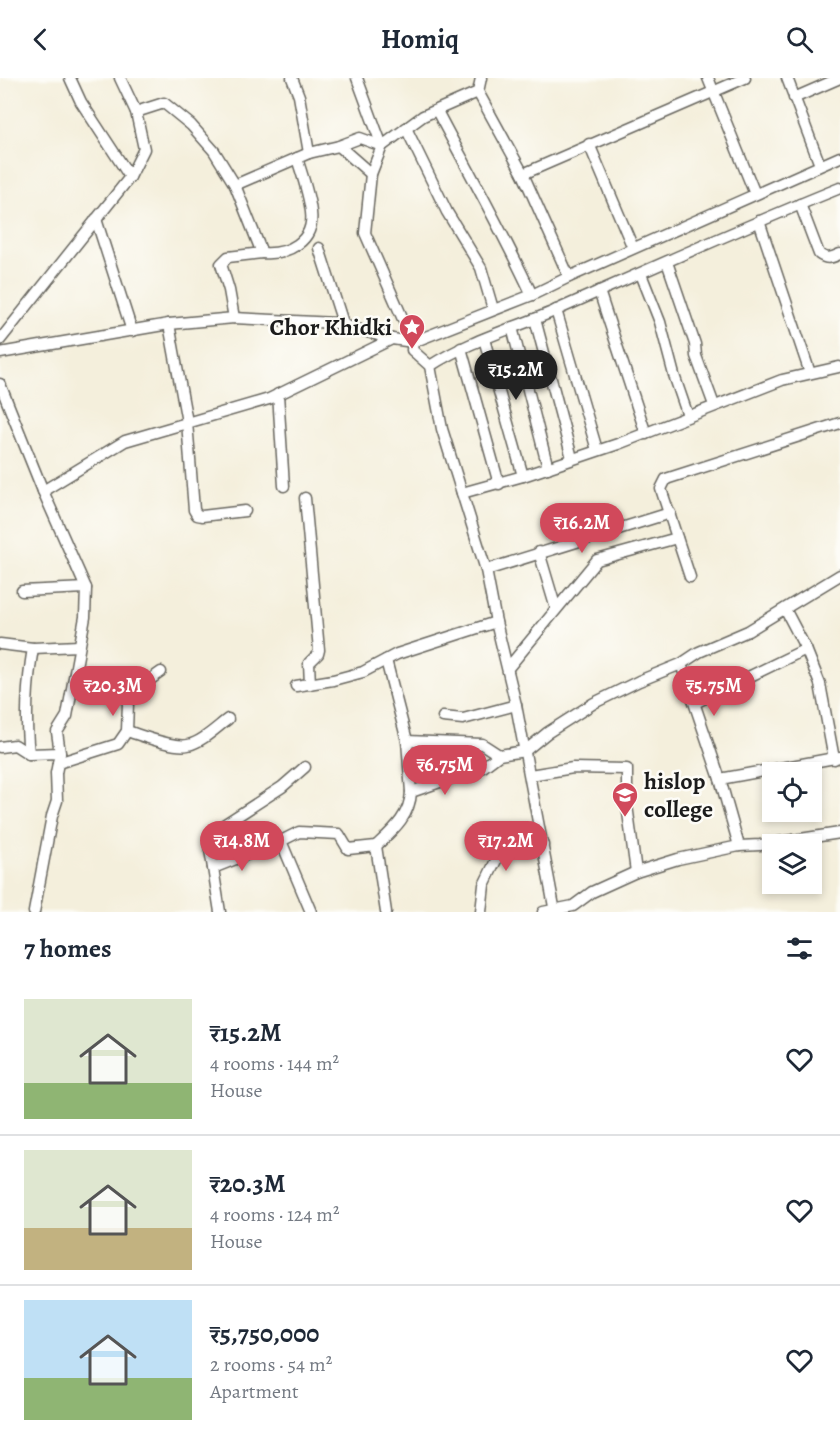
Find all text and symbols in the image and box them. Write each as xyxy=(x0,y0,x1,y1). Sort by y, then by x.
text: Homiq xyxy=(381,21,459,57)
icon: back xyxy=(24,23,57,56)
icon: search xyxy=(783,23,816,56)
place label: Chor Khidki xyxy=(270,311,392,343)
place icon: Chor Khidki xyxy=(397,312,427,350)
pin: ₹15.2M xyxy=(467,350,565,401)
text: ₹15.2M xyxy=(488,356,544,383)
pin: ₹16.2M xyxy=(533,503,631,554)
text: ₹16.2M xyxy=(554,509,610,536)
pin: ₹20.3M xyxy=(64,666,162,717)
pin: ₹5.75M xyxy=(665,666,763,717)
text: ₹20.3M xyxy=(84,672,142,699)
text: ₹5.75M xyxy=(686,672,742,699)
pin: ₹6.75M xyxy=(396,745,494,796)
text: ₹6.75M xyxy=(417,751,473,778)
map controls xyxy=(762,762,822,894)
button: locate xyxy=(762,762,822,822)
place label: hislop college xyxy=(644,765,713,825)
school or university icon: hislop college xyxy=(610,780,640,818)
pin: ₹14.8M xyxy=(193,821,291,872)
pin: ₹17.2M xyxy=(457,821,555,872)
text: ₹14.8M xyxy=(214,827,270,854)
text: ₹17.2M xyxy=(478,827,534,854)
button: layers xyxy=(762,834,822,894)
text: 7 homes xyxy=(24,931,112,966)
icon: filters xyxy=(783,932,816,965)
text: ₹15.2M xyxy=(210,1015,282,1050)
icon: home xyxy=(72,1023,144,1095)
icon: heart xyxy=(783,1043,816,1076)
text: 4 rooms · 144 m² xyxy=(210,1050,339,1077)
text: House xyxy=(210,1077,262,1104)
text: ₹20.3M xyxy=(210,1166,286,1201)
icon: home xyxy=(72,1174,144,1246)
icon: heart xyxy=(783,1194,816,1227)
text: 4 rooms · 124 m² xyxy=(210,1201,340,1228)
text: House xyxy=(210,1228,262,1255)
text: ₹5,750,000 xyxy=(210,1316,319,1351)
icon: home xyxy=(72,1324,144,1396)
icon: heart xyxy=(783,1344,816,1377)
text: 2 rooms · 54 m² xyxy=(210,1351,332,1378)
text: Apartment xyxy=(210,1378,299,1405)

